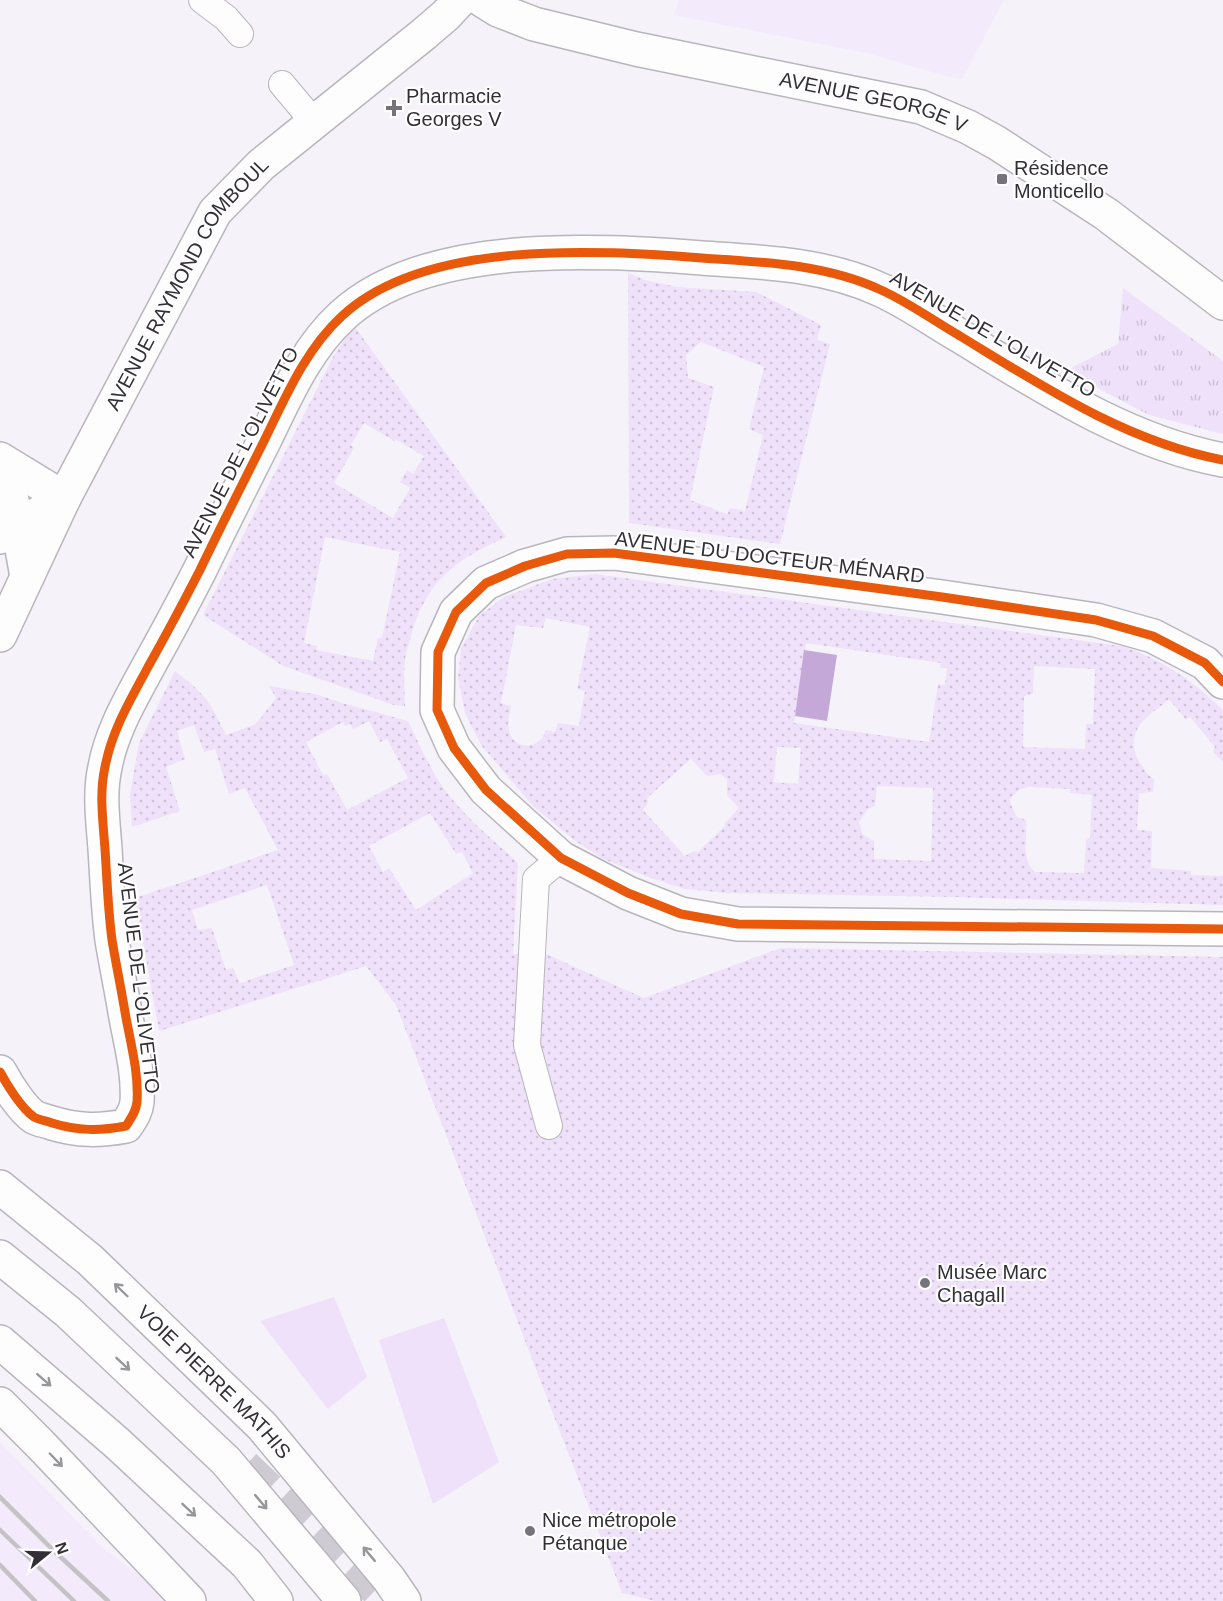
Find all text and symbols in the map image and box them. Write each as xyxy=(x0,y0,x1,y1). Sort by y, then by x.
street label: AVENUE GEORGE V xyxy=(778,68,971,137)
place label: Pharmacie Georges V xyxy=(406,85,502,130)
marker: Pharmacie Georges V xyxy=(387,101,401,115)
street label: AVENUE RAYMOND COMBOUL xyxy=(101,153,273,414)
place label: Résidence Monticello xyxy=(1014,157,1109,202)
marker: Résidence Monticello xyxy=(995,172,1009,186)
street label: AVENUE DE L'OLIVETTO xyxy=(887,266,1099,402)
street label: AVENUE DE L'OLIVETTO xyxy=(177,343,303,561)
street label: AVENUE DU DOCTEUR MÉNARD xyxy=(614,527,926,587)
street label: AVENUE DE L'OLIVETTO xyxy=(114,861,164,1095)
place label: Musée Marc Chagall xyxy=(937,1261,1047,1306)
marker: Musée Marc Chagall xyxy=(918,1276,932,1290)
one-way arrow xyxy=(114,1282,129,1297)
street label: VOIE PIERRE MATHIS xyxy=(133,1301,295,1463)
one-way arrow xyxy=(116,1357,131,1372)
one-way arrow xyxy=(36,1373,51,1387)
one-way arrow xyxy=(49,1453,64,1468)
one-way arrow xyxy=(254,1494,268,1509)
one-way arrow xyxy=(181,1503,196,1517)
place label: Nice métropole Pétanque xyxy=(542,1509,677,1554)
north arrow xyxy=(18,1523,78,1583)
marker: Nice métropole Pétanque xyxy=(523,1524,537,1538)
text: N xyxy=(52,1540,72,1557)
one-way arrow xyxy=(362,1547,376,1562)

